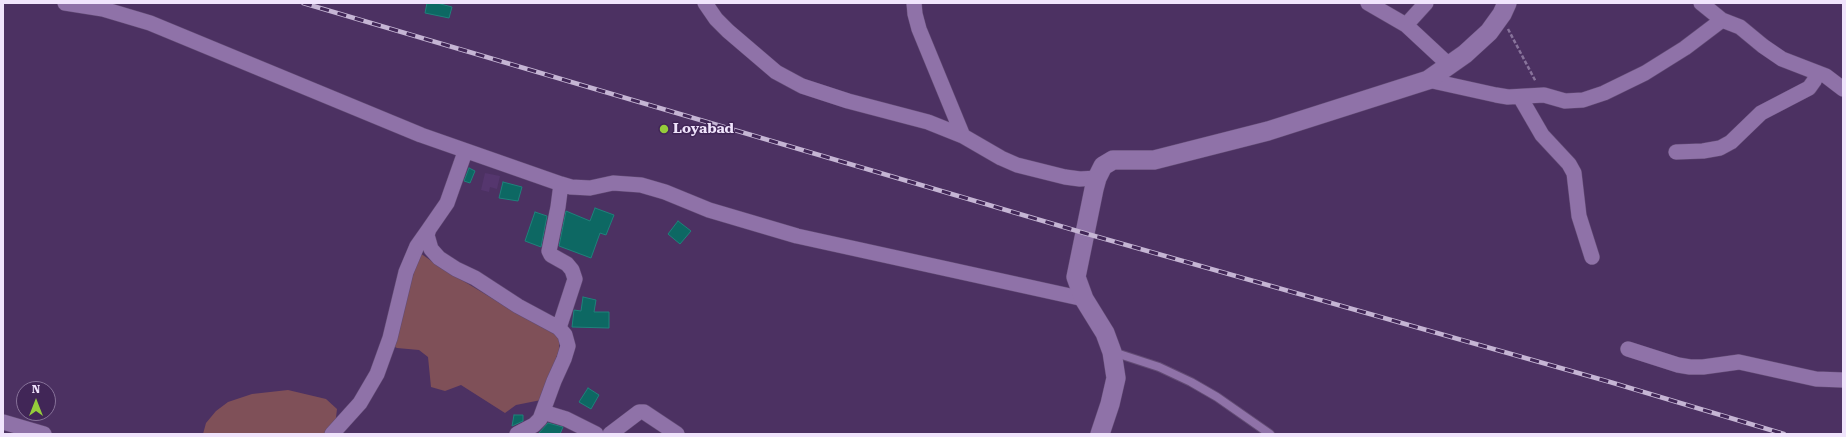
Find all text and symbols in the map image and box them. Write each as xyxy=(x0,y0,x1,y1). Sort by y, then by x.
place label: Loyabad xyxy=(673,121,734,137)
marker: Loyabad xyxy=(658,123,670,135)
north arrow xyxy=(16,381,56,421)
text: N xyxy=(32,383,40,396)

